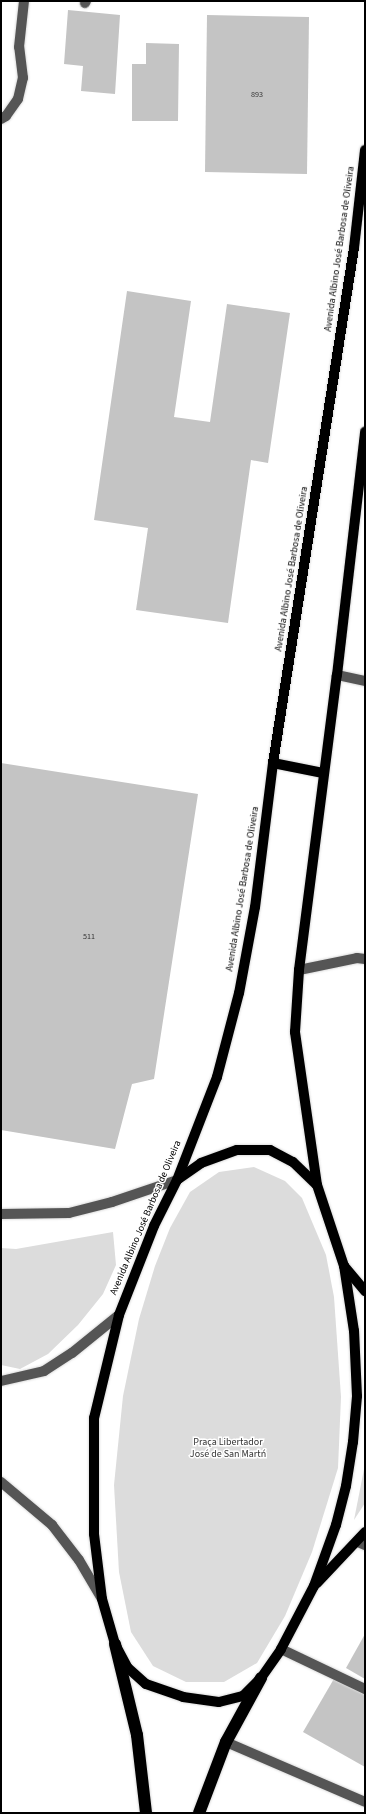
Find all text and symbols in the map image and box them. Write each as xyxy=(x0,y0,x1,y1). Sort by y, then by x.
house number: 893 xyxy=(251,90,263,100)
street label: Avenida Albino José Barbosa de Oliveira xyxy=(322,166,358,332)
street label: Avenida Albino José Barbosa de Oliveira xyxy=(273,486,311,652)
street label: Avenida Albino José Barbosa de Oliveira xyxy=(224,806,262,972)
house number: 511 xyxy=(83,932,95,942)
street label: Avenida Albino José Barbosa de Oliveira xyxy=(108,1139,184,1297)
park label: Praça Libertador José de San Martń xyxy=(190,1436,266,1460)

